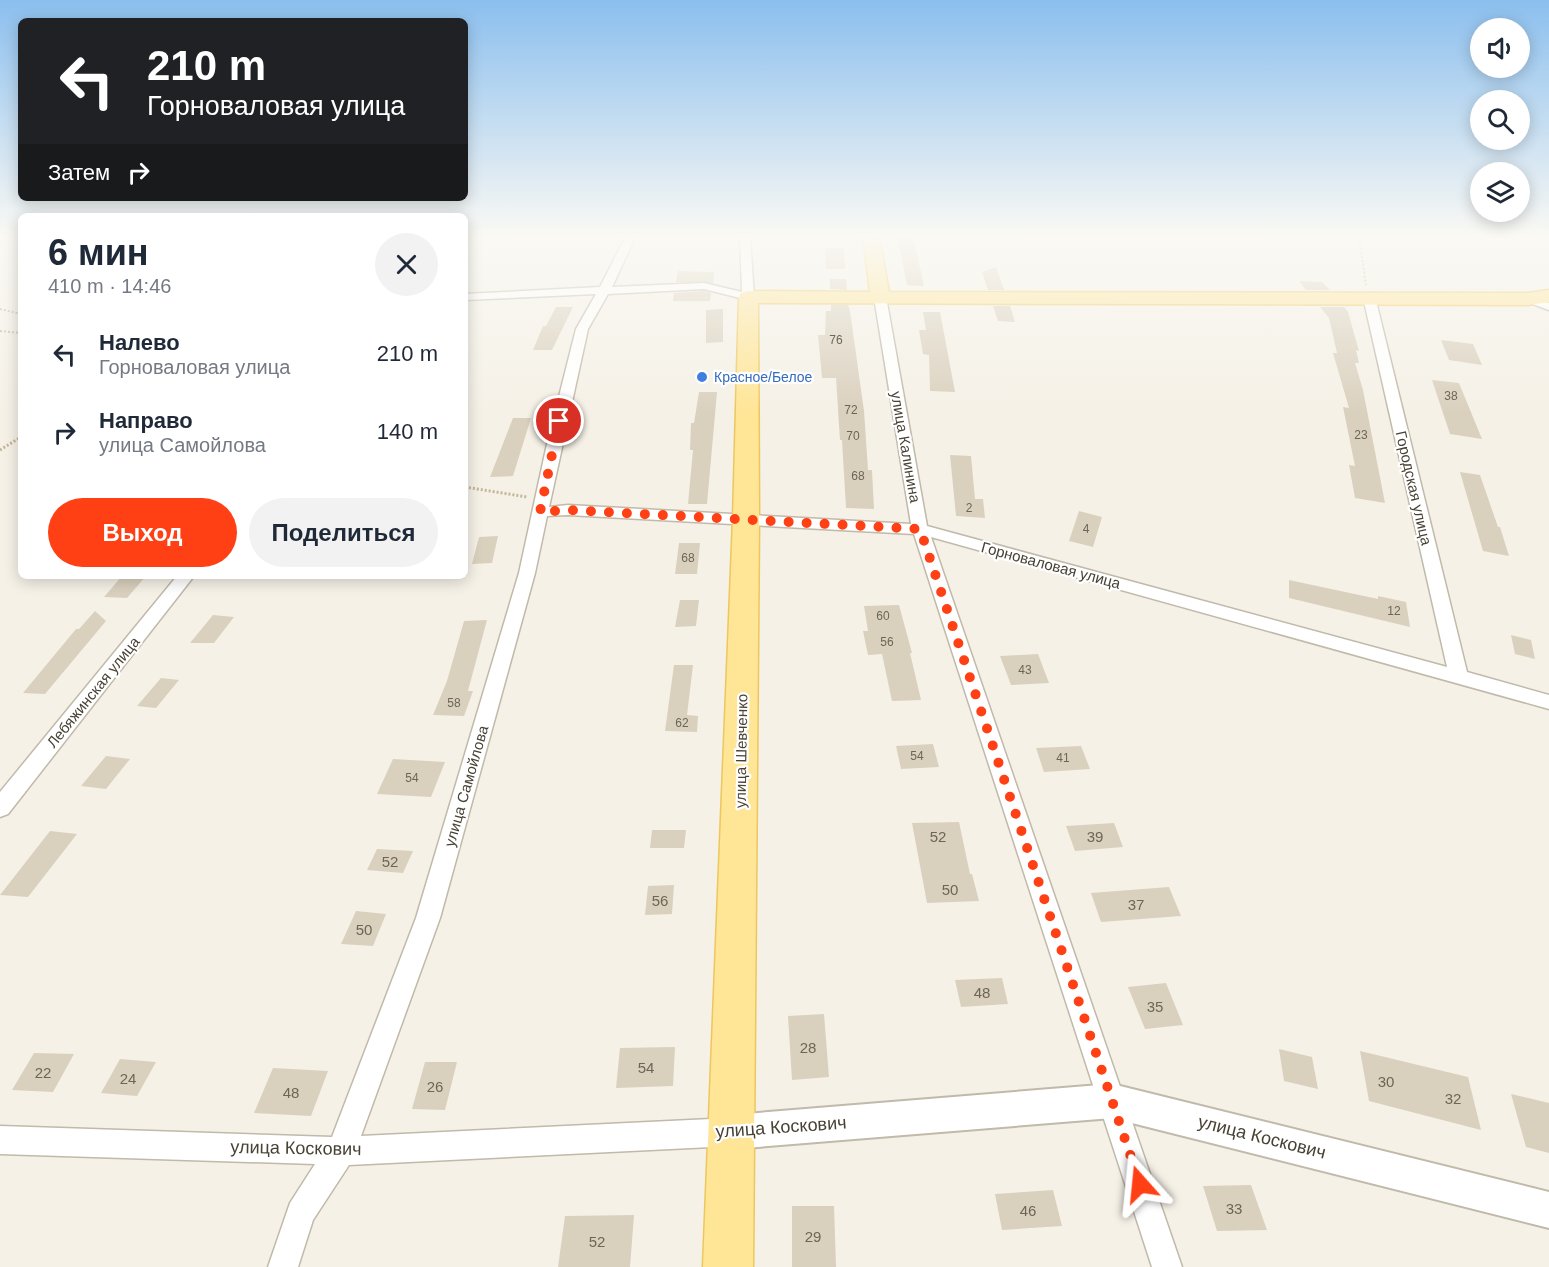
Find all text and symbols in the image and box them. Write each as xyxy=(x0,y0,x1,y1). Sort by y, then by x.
map controls xyxy=(1470,18,1530,222)
button: sound xyxy=(1470,18,1530,78)
icon: left xyxy=(48,42,126,120)
text: 210 m xyxy=(147,42,266,89)
button: search xyxy=(1470,90,1530,150)
text: Горноваловая улица xyxy=(147,91,405,121)
icon: right xyxy=(122,156,155,189)
text: Затем xyxy=(48,160,110,185)
button: layers xyxy=(1470,162,1530,222)
text: 6 мин xyxy=(48,232,149,273)
button: close xyxy=(375,233,438,296)
text: 410 m · 14:46 xyxy=(48,275,171,297)
text: Налево xyxy=(99,330,180,355)
house number: 76 xyxy=(829,333,843,347)
icon: left xyxy=(48,338,81,371)
text: 210 m xyxy=(377,341,438,366)
text: Горноваловая улица xyxy=(99,356,290,378)
place label: Красное/Белое xyxy=(714,369,813,385)
marker: Красное/Белое xyxy=(695,370,709,384)
house number: 38 xyxy=(1444,389,1458,403)
street label: улица Калинина xyxy=(888,390,924,505)
pin xyxy=(533,395,584,446)
house number: 72 xyxy=(844,403,858,417)
icon: arrive xyxy=(542,404,575,437)
text: Направо xyxy=(99,408,193,433)
icon: right xyxy=(48,416,81,449)
text: 140 m xyxy=(377,419,438,444)
house number: 23 xyxy=(1354,428,1368,442)
house number: 70 xyxy=(846,429,860,443)
street label: Городская улица xyxy=(1393,429,1436,547)
text: улица Самойлова xyxy=(99,434,266,456)
house number: 68 xyxy=(851,469,865,483)
button: Выход xyxy=(48,498,237,567)
button: Поделиться xyxy=(249,498,438,567)
house number: 2 xyxy=(966,501,973,515)
house number: 4 xyxy=(1083,522,1090,536)
street label: Горноваловая улица xyxy=(979,538,1123,592)
house number: 68 xyxy=(681,551,695,565)
house number: 12 xyxy=(1387,604,1401,618)
house number: 60 xyxy=(876,609,890,623)
street label: Лебяжинская улица xyxy=(43,633,143,751)
house number: 56 xyxy=(880,635,894,649)
house number: 43 xyxy=(1018,663,1032,677)
street label: улица Шевченко xyxy=(732,694,750,808)
house number: 58 xyxy=(447,696,461,710)
house number: 62 xyxy=(675,716,689,730)
street label: улица Самойлова xyxy=(441,723,492,849)
house number: 54 xyxy=(910,749,924,763)
house number: 41 xyxy=(1056,751,1070,765)
house number: 54 xyxy=(405,771,419,785)
house number: 52 xyxy=(930,828,946,845)
house number: 39 xyxy=(1087,828,1103,845)
house number: 52 xyxy=(382,853,398,870)
house number: 50 xyxy=(942,881,958,898)
house number: 56 xyxy=(652,892,668,909)
house number: 37 xyxy=(1128,896,1144,913)
house number: 50 xyxy=(356,921,372,938)
house number: 48 xyxy=(974,984,990,1001)
house number: 35 xyxy=(1147,998,1163,1015)
house number: 28 xyxy=(800,1039,816,1056)
house number: 54 xyxy=(638,1059,654,1076)
house number: 22 xyxy=(35,1064,51,1081)
house number: 24 xyxy=(120,1070,136,1087)
house number: 30 xyxy=(1378,1073,1394,1090)
house number: 26 xyxy=(427,1078,443,1095)
house number: 48 xyxy=(283,1084,299,1101)
house number: 32 xyxy=(1445,1090,1461,1107)
street label: улица Коскович xyxy=(1196,1111,1328,1163)
street label: улица Коскович xyxy=(715,1112,847,1142)
street label: улица Коскович xyxy=(230,1137,362,1159)
position arrow xyxy=(1108,1152,1172,1216)
house number: 33 xyxy=(1226,1200,1242,1217)
house number: 46 xyxy=(1020,1202,1036,1219)
house number: 29 xyxy=(805,1228,821,1245)
house number: 52 xyxy=(589,1233,605,1250)

